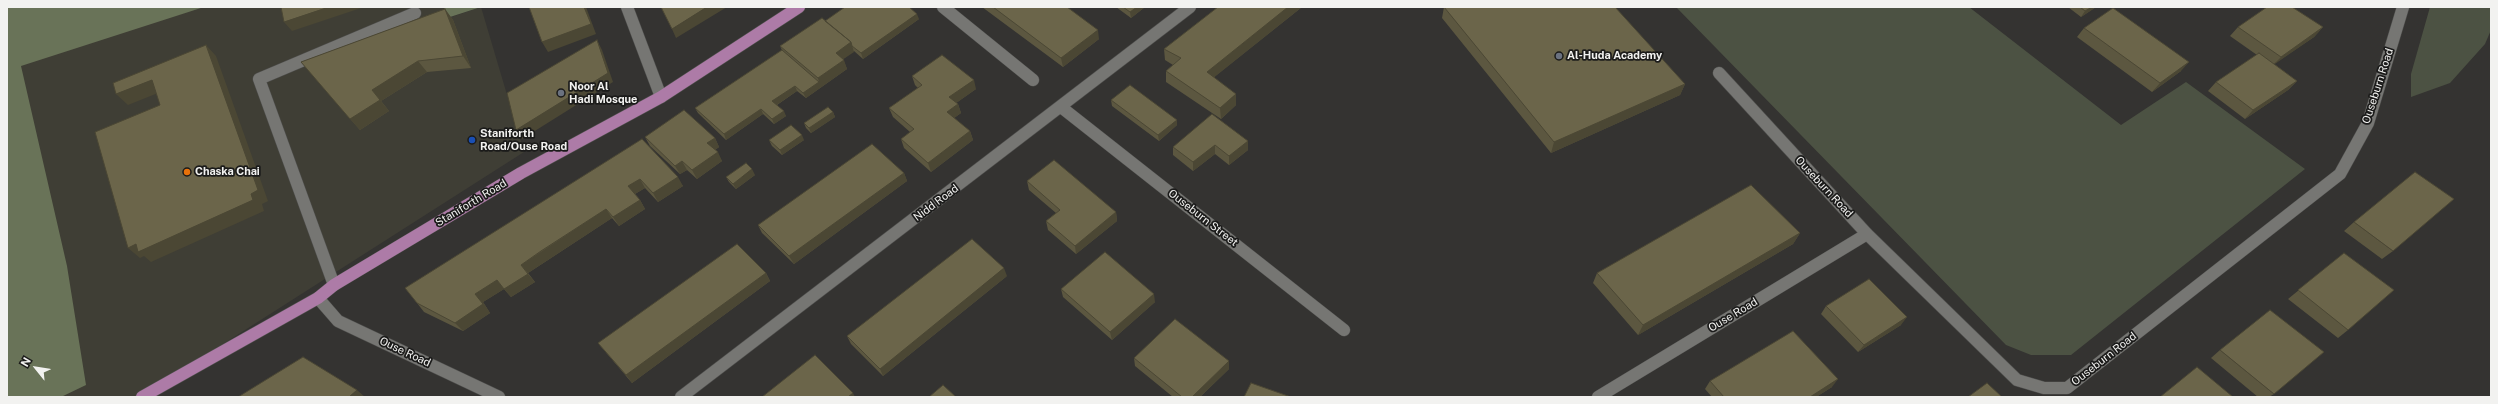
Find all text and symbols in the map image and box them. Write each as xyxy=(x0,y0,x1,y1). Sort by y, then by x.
street label: Ouseburn Road xyxy=(2360,47,2396,125)
place label: Al-Huda Academy xyxy=(1567,49,1662,63)
marker: Al-Huda Academy xyxy=(1554,51,1564,61)
place label: Noor Al Hadi Mosque xyxy=(569,80,637,106)
marker: Noor Al Hadi Mosque xyxy=(556,88,566,98)
place label: Staniforth Road/Ouse Road xyxy=(480,127,567,153)
marker: Staniforth Road/Ouse Road xyxy=(467,135,477,145)
street label: Ouseburn Road xyxy=(1792,154,1856,220)
place label: Chaska Chai xyxy=(195,165,260,179)
marker: Chaska Chai xyxy=(182,167,192,177)
street label: Staniforth Road xyxy=(433,177,509,229)
street label: Nidd Road xyxy=(911,182,961,224)
street label: Ouseburn Street xyxy=(1166,187,1240,249)
street label: Ouse Road xyxy=(1706,295,1760,335)
street label: Ouseburn Road xyxy=(2069,330,2139,388)
street label: Ouse Road xyxy=(377,334,433,370)
north arrow xyxy=(16,348,56,388)
text: N xyxy=(18,355,33,369)

